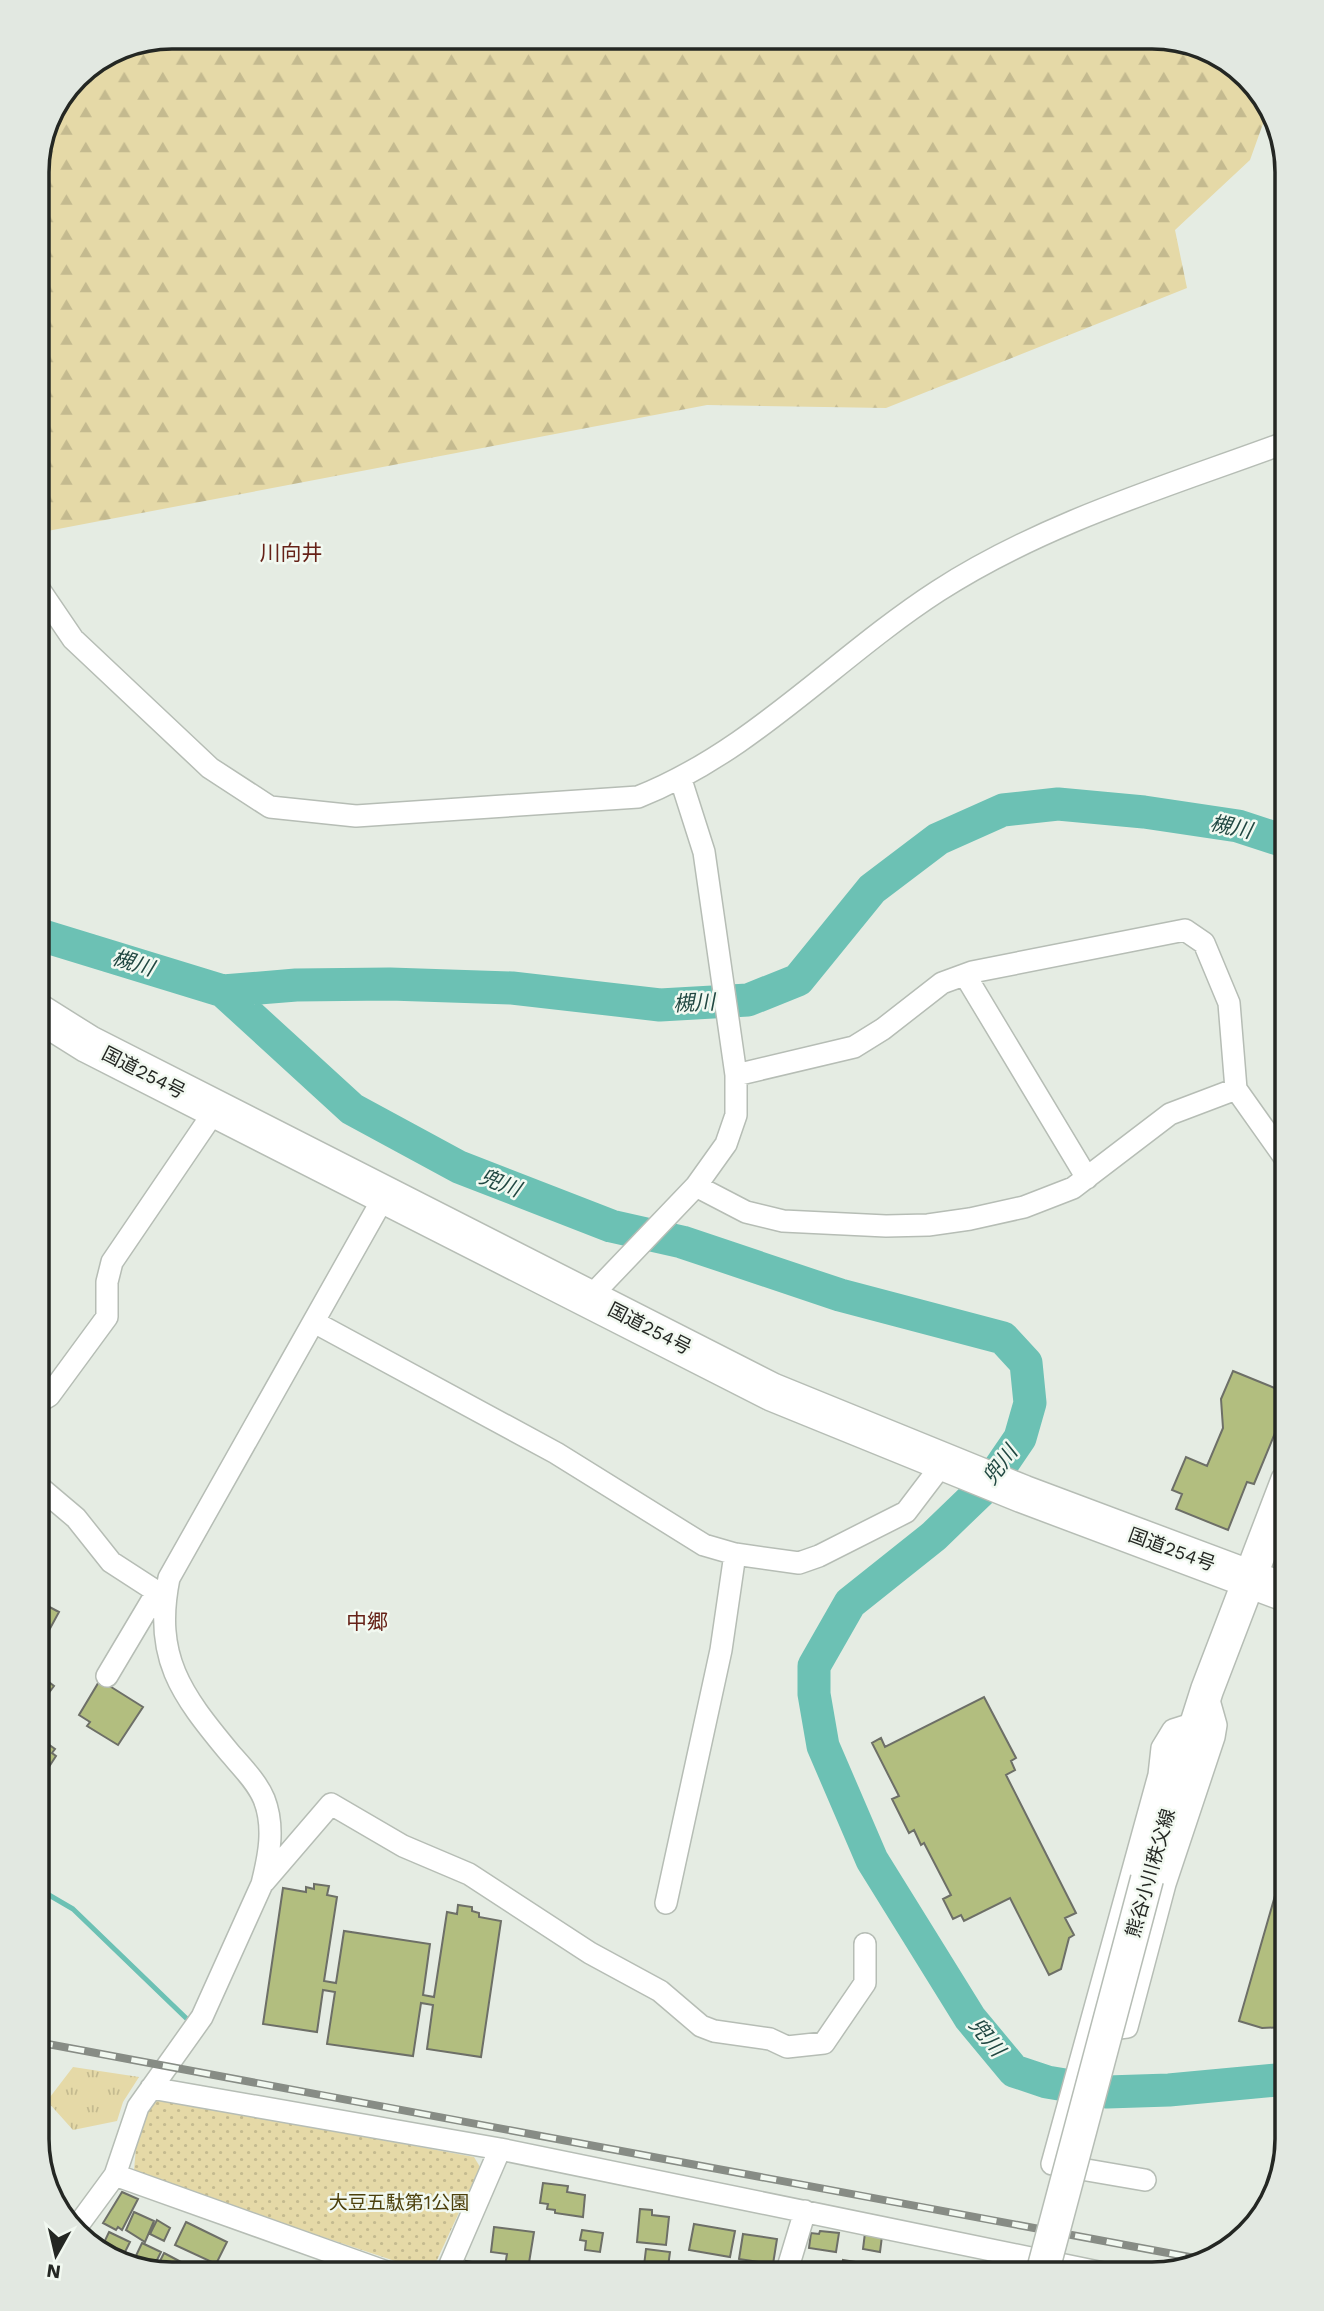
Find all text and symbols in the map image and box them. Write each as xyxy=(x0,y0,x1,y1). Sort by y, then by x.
district label: 川向井 xyxy=(260,540,323,565)
water label: 槻川 xyxy=(1208,810,1256,844)
water label: 槻川 xyxy=(109,944,159,981)
water label: 槻川 xyxy=(672,989,718,1016)
street label: 国道254号 xyxy=(98,1042,189,1103)
water label: 兜川 xyxy=(476,1163,526,1202)
street label: 国道254号 xyxy=(604,1298,695,1359)
water label: 兜川 xyxy=(977,1439,1023,1489)
street label: 国道254号 xyxy=(1125,1523,1218,1576)
district label: 中郷 xyxy=(346,1609,388,1634)
street label: 熊谷小川秩父線 xyxy=(1121,1806,1180,1940)
water label: 兜川 xyxy=(964,2012,1012,2062)
park label: 大豆五駄第1公園 xyxy=(329,2191,469,2214)
north arrow xyxy=(21,2220,91,2290)
text: N xyxy=(45,2259,62,2284)

